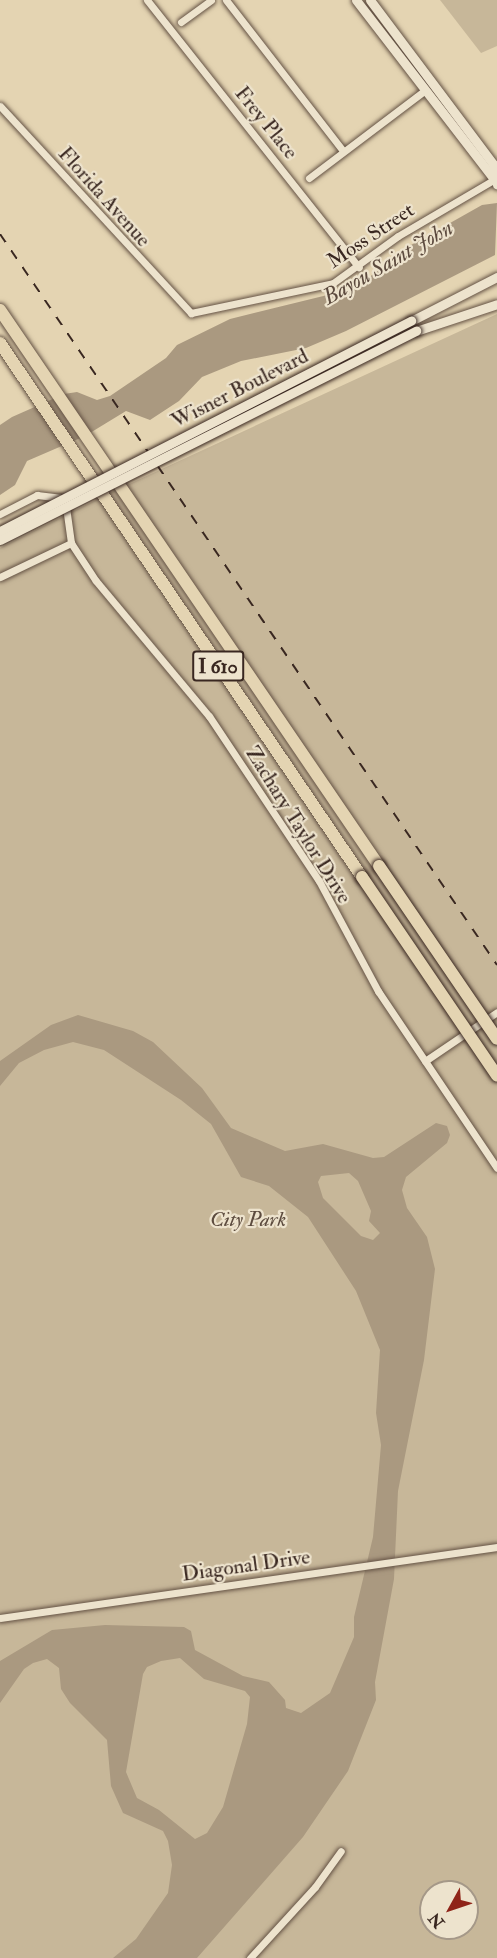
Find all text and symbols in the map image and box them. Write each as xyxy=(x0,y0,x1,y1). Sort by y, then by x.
street label: Frey Place xyxy=(229,81,303,165)
street label: Florida Avenue xyxy=(52,142,156,252)
street label: Moss Street xyxy=(323,198,419,274)
water label: Bayou Saint John xyxy=(318,215,458,311)
street label: Wisner Boulevard xyxy=(167,344,313,434)
road number: I 610 xyxy=(191,649,245,683)
street label: Zachary Taylor Drive xyxy=(239,742,357,908)
park label: City Park xyxy=(210,1207,286,1233)
street label: Diagonal Drive xyxy=(180,1545,312,1587)
north arrow xyxy=(419,1880,479,1940)
text: N xyxy=(424,1908,449,1932)

